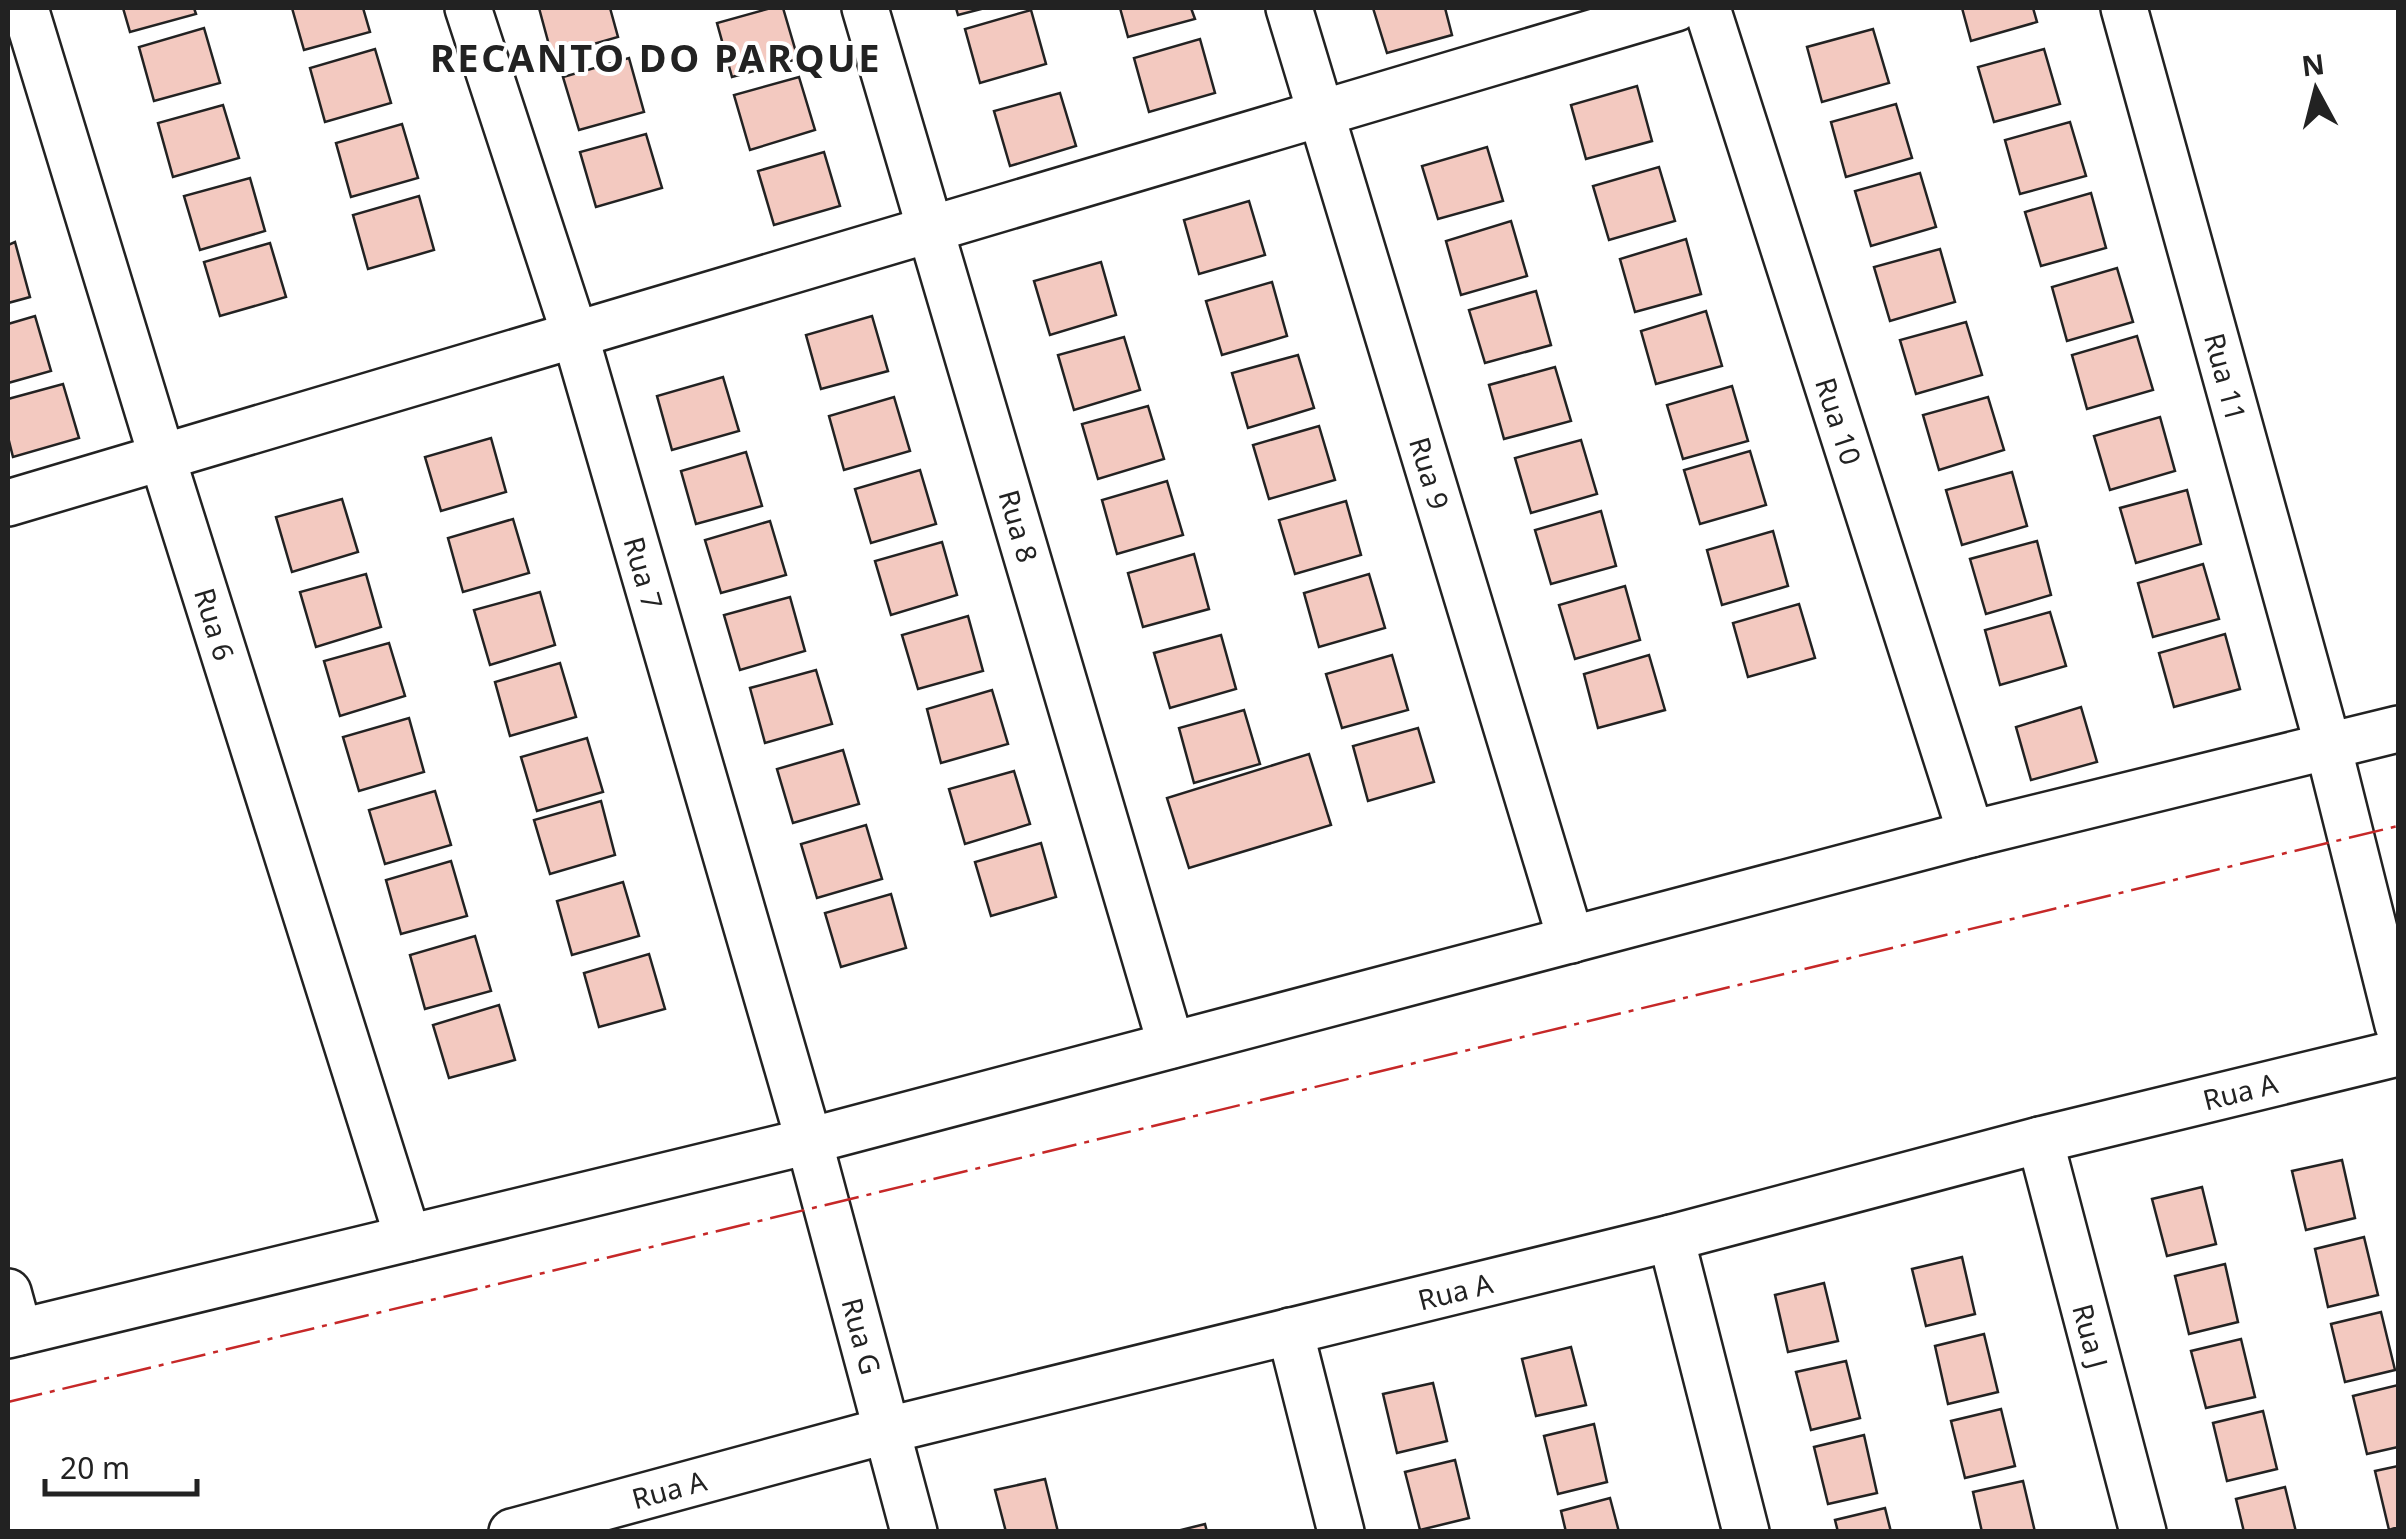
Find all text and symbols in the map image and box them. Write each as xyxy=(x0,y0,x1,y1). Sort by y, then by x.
district label: RECANTO DO PARQUE xyxy=(430,31,882,83)
north arrow xyxy=(2266,40,2366,140)
text: N xyxy=(2299,44,2326,84)
street label: Rua 11 xyxy=(2196,329,2256,425)
street label: Rua 10 xyxy=(1807,372,1871,470)
street label: Rua 9 xyxy=(1401,432,1459,514)
street label: Rua 8 xyxy=(991,485,1047,567)
street label: Rua 7 xyxy=(616,532,672,614)
street label: Rua 6 xyxy=(186,583,244,665)
street label: Rua A xyxy=(2199,1063,2281,1119)
street label: Rua A xyxy=(1414,1263,1496,1319)
street label: Rua G xyxy=(834,1293,890,1379)
street label: Rua J xyxy=(2064,1300,2118,1372)
scale bar xyxy=(45,1434,198,1496)
text: 20 m xyxy=(60,1447,130,1488)
street label: Rua A xyxy=(628,1461,711,1517)

